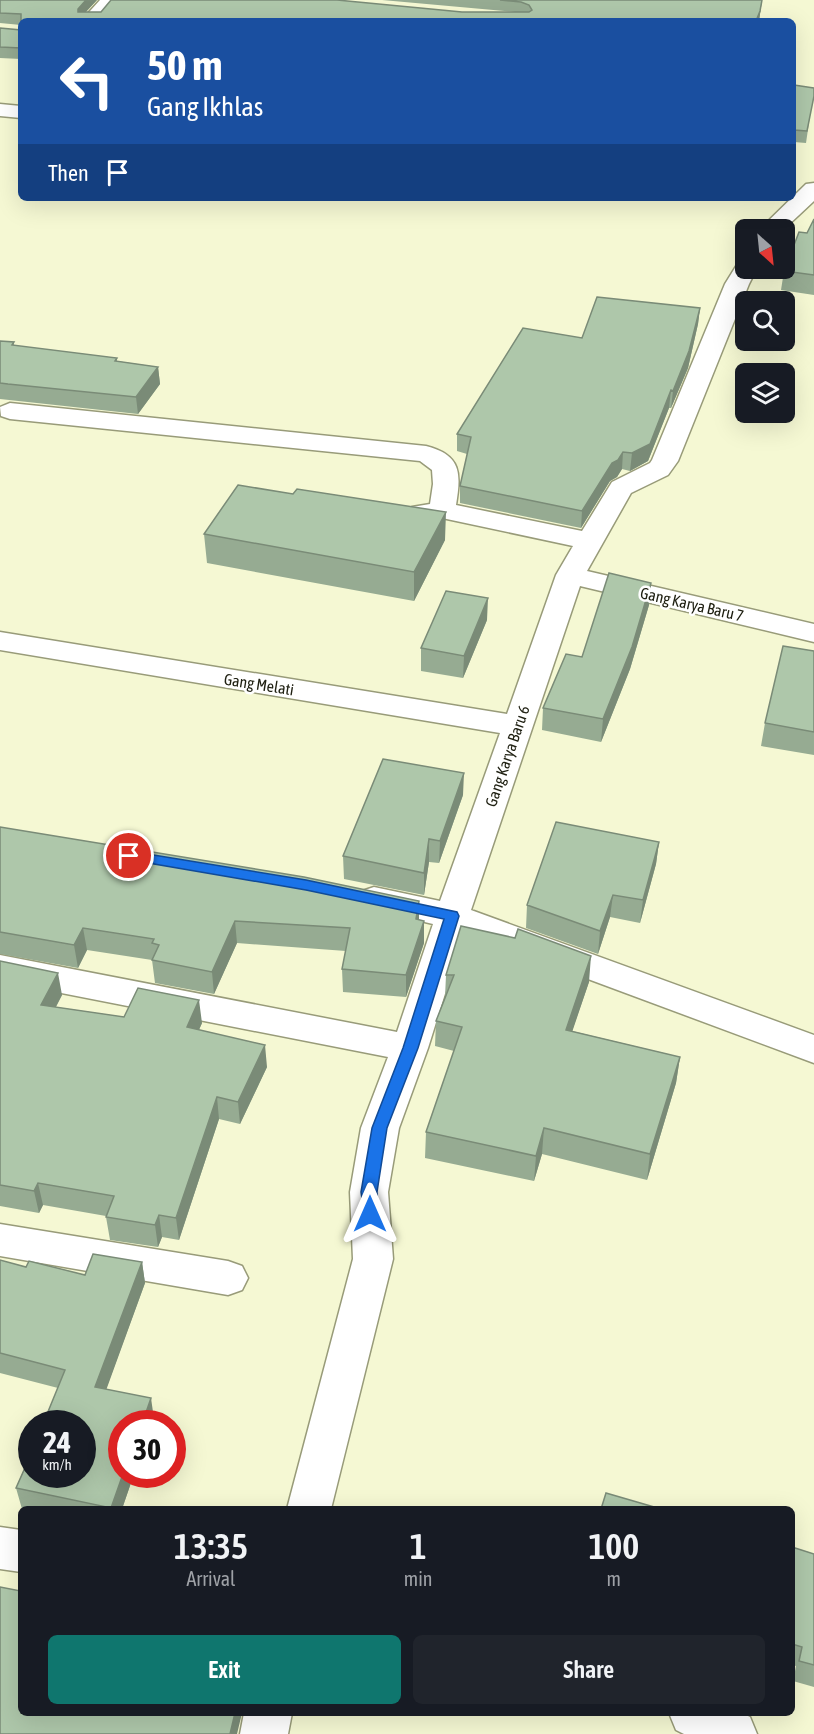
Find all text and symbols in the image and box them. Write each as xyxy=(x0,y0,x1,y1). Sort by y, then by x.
text: 50 m xyxy=(147,41,222,89)
icon: left xyxy=(48,42,126,120)
text: Gang Ikhlas xyxy=(147,91,263,122)
icon: arrive xyxy=(101,156,134,189)
text: Then xyxy=(48,160,89,186)
north arrow xyxy=(735,219,795,279)
map controls xyxy=(735,219,795,423)
button: search xyxy=(735,291,795,351)
button: layers xyxy=(735,363,795,423)
street label: Gang Karya Baru 7 xyxy=(638,583,746,626)
street label: Gang Melati xyxy=(223,670,295,699)
street label: Gang Karya Baru 6 xyxy=(481,703,534,809)
pin xyxy=(103,830,154,881)
icon: arrive xyxy=(112,839,145,872)
position arrow xyxy=(338,1182,402,1246)
speed limit sign: 30 xyxy=(108,1410,186,1488)
text: 24 xyxy=(43,1425,71,1459)
text: km/h xyxy=(42,1456,72,1473)
text: 13:35 xyxy=(174,1525,248,1567)
text: 1 xyxy=(410,1525,427,1567)
text: 100 xyxy=(588,1525,639,1567)
text: Arrival xyxy=(186,1567,235,1590)
text: min xyxy=(404,1567,433,1590)
text: m xyxy=(607,1567,621,1590)
button: Exit xyxy=(48,1635,401,1704)
button: Share xyxy=(413,1635,765,1704)

